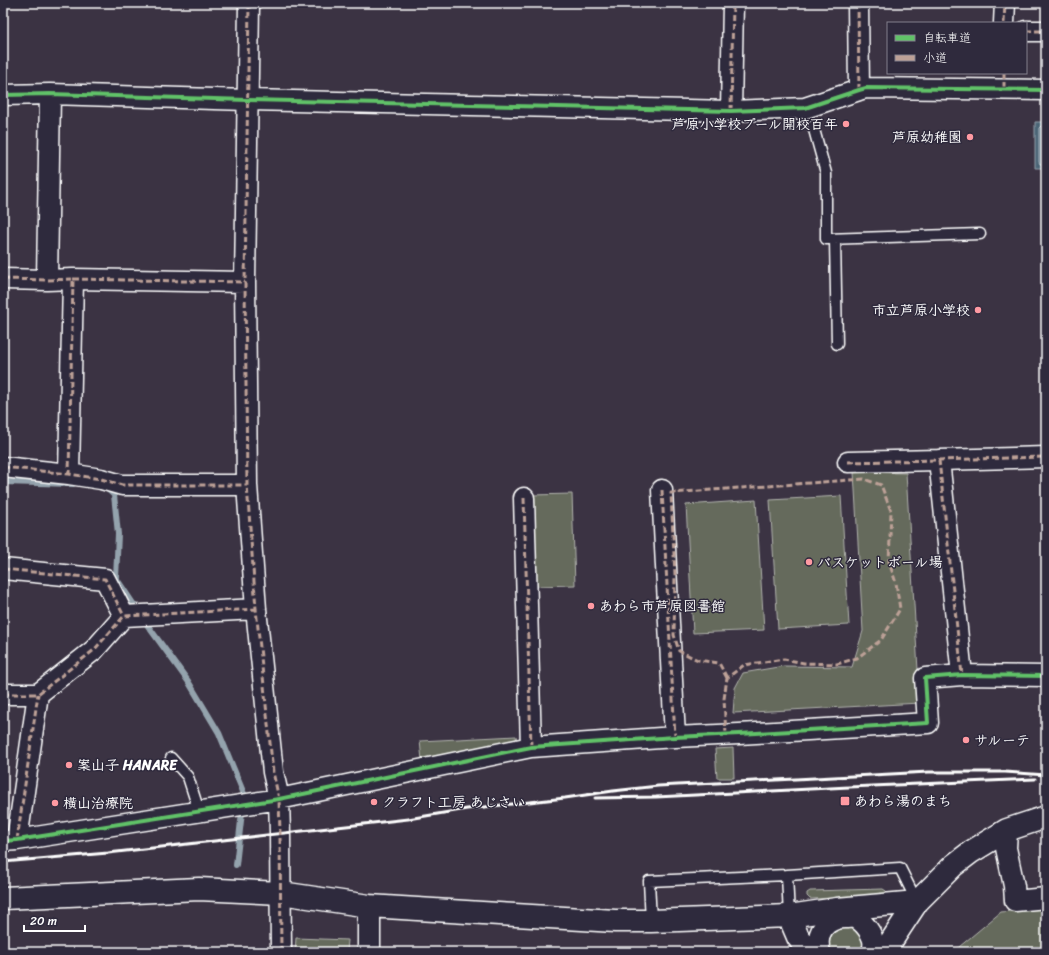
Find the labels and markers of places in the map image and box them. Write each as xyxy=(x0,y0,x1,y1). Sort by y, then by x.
place label: 芦原小学校プール開校百年 xyxy=(671,112,838,137)
marker: 芦原小学校プール開校百年 xyxy=(841,119,851,129)
place label: 芦原幼稚園 xyxy=(892,125,962,150)
marker: 芦原幼稚園 xyxy=(965,132,975,142)
place label: 市立芦原小学校 xyxy=(872,298,970,323)
marker: 市立芦原小学校 xyxy=(973,305,983,315)
place label: バスケットボール場 xyxy=(817,550,942,575)
marker: バスケットボール場 xyxy=(804,557,814,567)
place label: あわら市芦原図書館 xyxy=(599,594,725,619)
marker: あわら市芦原図書館 xyxy=(586,601,596,611)
place label: サルーテ xyxy=(974,728,1030,753)
marker: サルーテ xyxy=(961,735,971,745)
place label: 案山子 HANARE xyxy=(77,753,178,778)
marker: 案山子 HANARE xyxy=(64,760,74,770)
place label: あわら湯のまち xyxy=(854,789,952,814)
place label: クラフト工房 あじさい xyxy=(382,790,526,815)
place label: 横山治療院 xyxy=(63,791,133,816)
marker: あわら湯のまち xyxy=(839,795,851,807)
marker: クラフト工房 あじさい xyxy=(369,797,379,807)
marker: 横山治療院 xyxy=(50,798,60,808)

